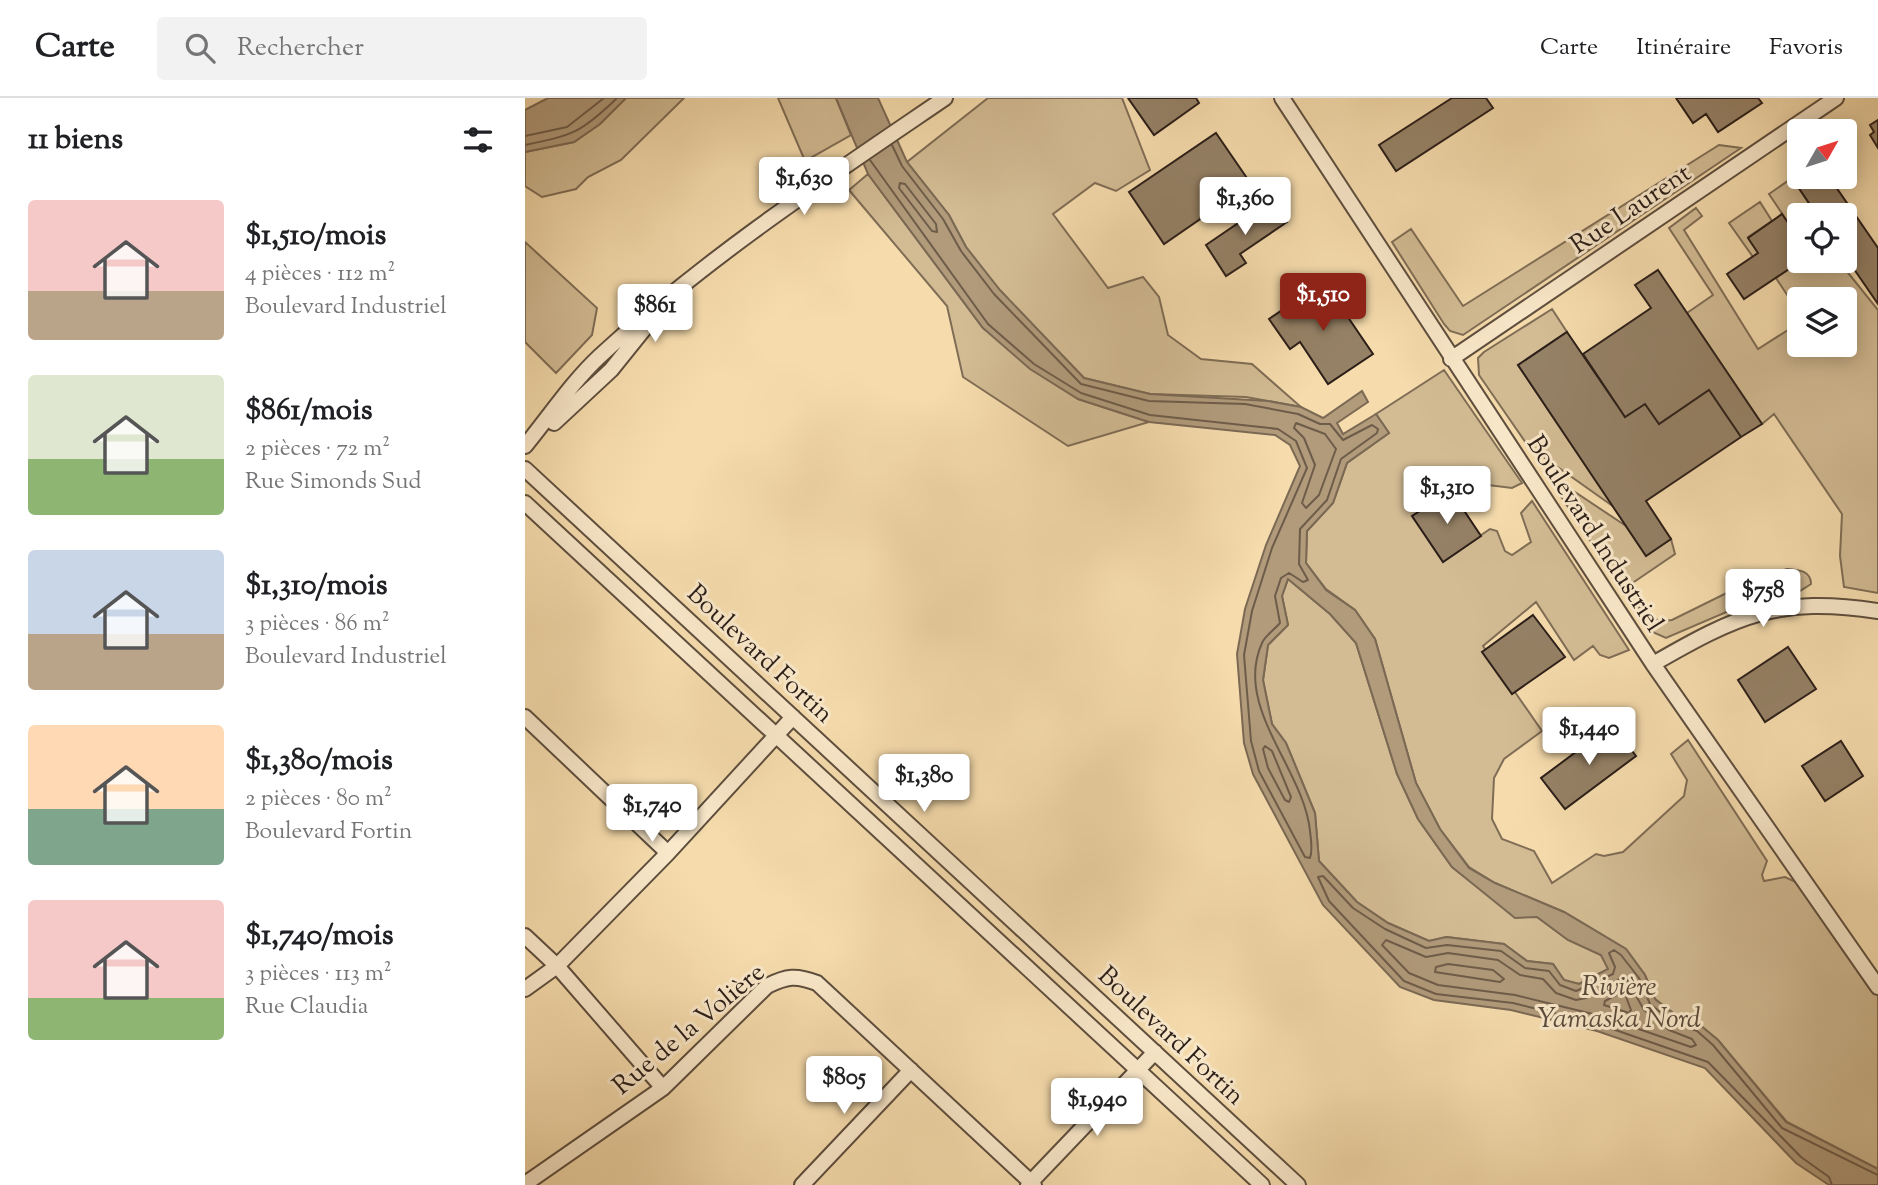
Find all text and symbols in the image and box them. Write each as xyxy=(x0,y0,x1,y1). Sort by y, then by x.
search box xyxy=(157,17,647,80)
text: Carte xyxy=(35,24,115,72)
icon: search xyxy=(181,29,219,67)
text: Rechercher xyxy=(237,30,364,67)
text: Carte xyxy=(1540,31,1598,65)
text: Itinéraire xyxy=(1636,31,1731,65)
text: Favoris xyxy=(1769,31,1843,65)
text: 11 biens xyxy=(28,119,123,162)
north arrow xyxy=(1787,119,1857,189)
map controls xyxy=(1787,119,1857,357)
icon: filters xyxy=(459,121,497,159)
street label: Rue Laurent xyxy=(1564,156,1699,264)
pin: $1,630 xyxy=(747,158,861,217)
text: $1,630 xyxy=(775,163,833,196)
pin: $1,360 xyxy=(1188,178,1302,237)
text: $1,360 xyxy=(1216,183,1274,216)
button: locate xyxy=(1787,203,1857,273)
text: $1,510/mois xyxy=(245,215,386,258)
icon: home xyxy=(84,228,168,312)
text: 4 pièces · 112 m² xyxy=(245,258,395,291)
pin: $1,510 xyxy=(1266,274,1380,333)
text: $1,510 xyxy=(1296,279,1350,312)
pin: $861 xyxy=(614,285,696,344)
button: layers xyxy=(1787,287,1857,357)
text: $861 xyxy=(634,290,676,323)
text: Boulevard Industriel xyxy=(245,291,447,324)
text: $861/mois xyxy=(245,390,372,433)
icon: home xyxy=(84,403,168,487)
street label: Boulevard Industriel xyxy=(1516,429,1671,640)
text: 2 pièces · 72 m² xyxy=(245,433,390,466)
text: Rue Simonds Sud xyxy=(245,466,422,499)
pin: $1,310 xyxy=(1390,466,1504,526)
text: $1,310 xyxy=(1420,472,1474,505)
text: $1,310/mois xyxy=(245,565,388,608)
pin: $758 xyxy=(1722,570,1804,629)
text: $758 xyxy=(1741,575,1785,608)
street label: Boulevard Fortin xyxy=(678,577,841,733)
icon: home xyxy=(84,578,168,662)
text: 3 pièces · 86 m² xyxy=(245,608,389,641)
text: Boulevard Industriel xyxy=(245,641,447,674)
pin: $1,440 xyxy=(1532,708,1646,767)
text: $1,440 xyxy=(1559,713,1619,746)
text: $1,380/mois xyxy=(245,740,393,783)
icon: home xyxy=(84,753,168,837)
pin: $1,380 xyxy=(867,754,981,814)
text: $1,380 xyxy=(895,760,953,793)
text: 2 pièces · 80 m² xyxy=(245,783,392,816)
pin: $1,740 xyxy=(595,784,709,844)
text: $1,740 xyxy=(622,790,682,823)
text: Boulevard Fortin xyxy=(245,816,412,849)
text: $1,740/mois xyxy=(245,915,393,958)
icon: home xyxy=(84,928,168,1012)
street label: Rue de la Volière xyxy=(606,955,774,1105)
text: 3 pièces · 113 m² xyxy=(245,958,391,991)
street label: Boulevard Fortin xyxy=(1089,959,1252,1115)
water label: Rivière Yamaska Nord xyxy=(1537,968,1701,1040)
text: Rue Claudia xyxy=(245,991,368,1024)
pin: $805 xyxy=(803,1056,885,1116)
text: $805 xyxy=(822,1062,866,1095)
pin: $1,940 xyxy=(1040,1079,1154,1138)
text: $1,940 xyxy=(1067,1084,1127,1117)

